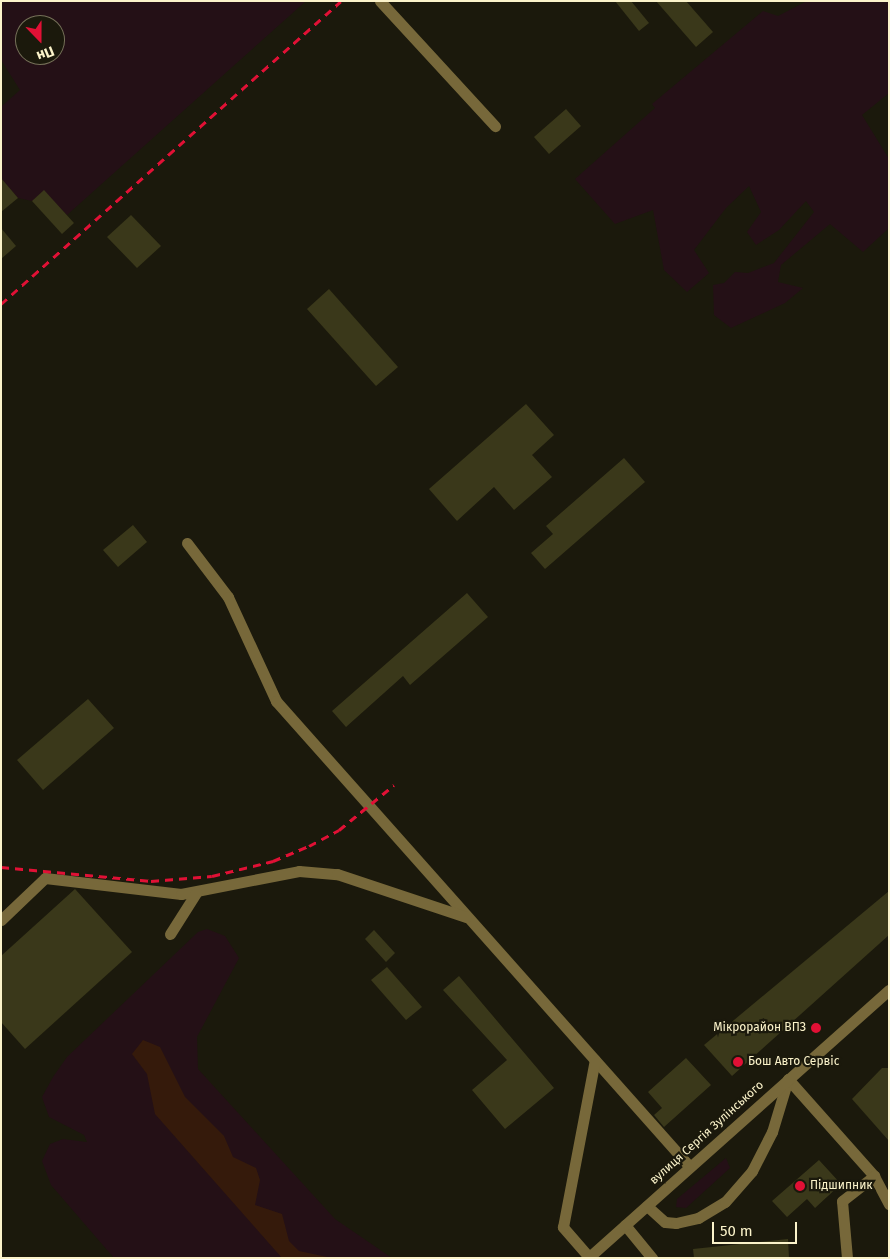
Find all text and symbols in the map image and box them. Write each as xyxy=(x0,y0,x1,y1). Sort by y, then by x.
north arrow xyxy=(15,15,65,65)
text: Пн xyxy=(34,42,57,65)
place label: Мікрорайон ВПЗ xyxy=(713,1021,806,1035)
marker: Мікрорайон ВПЗ xyxy=(810,1022,822,1034)
place label: Бош Авто Сервіс xyxy=(748,1055,839,1069)
marker: Бош Авто Сервіс xyxy=(732,1056,744,1068)
street label: вулиця Сергія Зулінського xyxy=(647,1078,767,1188)
place label: Підшипник xyxy=(810,1179,873,1193)
marker: Підшипник xyxy=(794,1180,806,1192)
scale bar xyxy=(715,1212,800,1244)
text: 50 m xyxy=(720,1222,753,1240)

